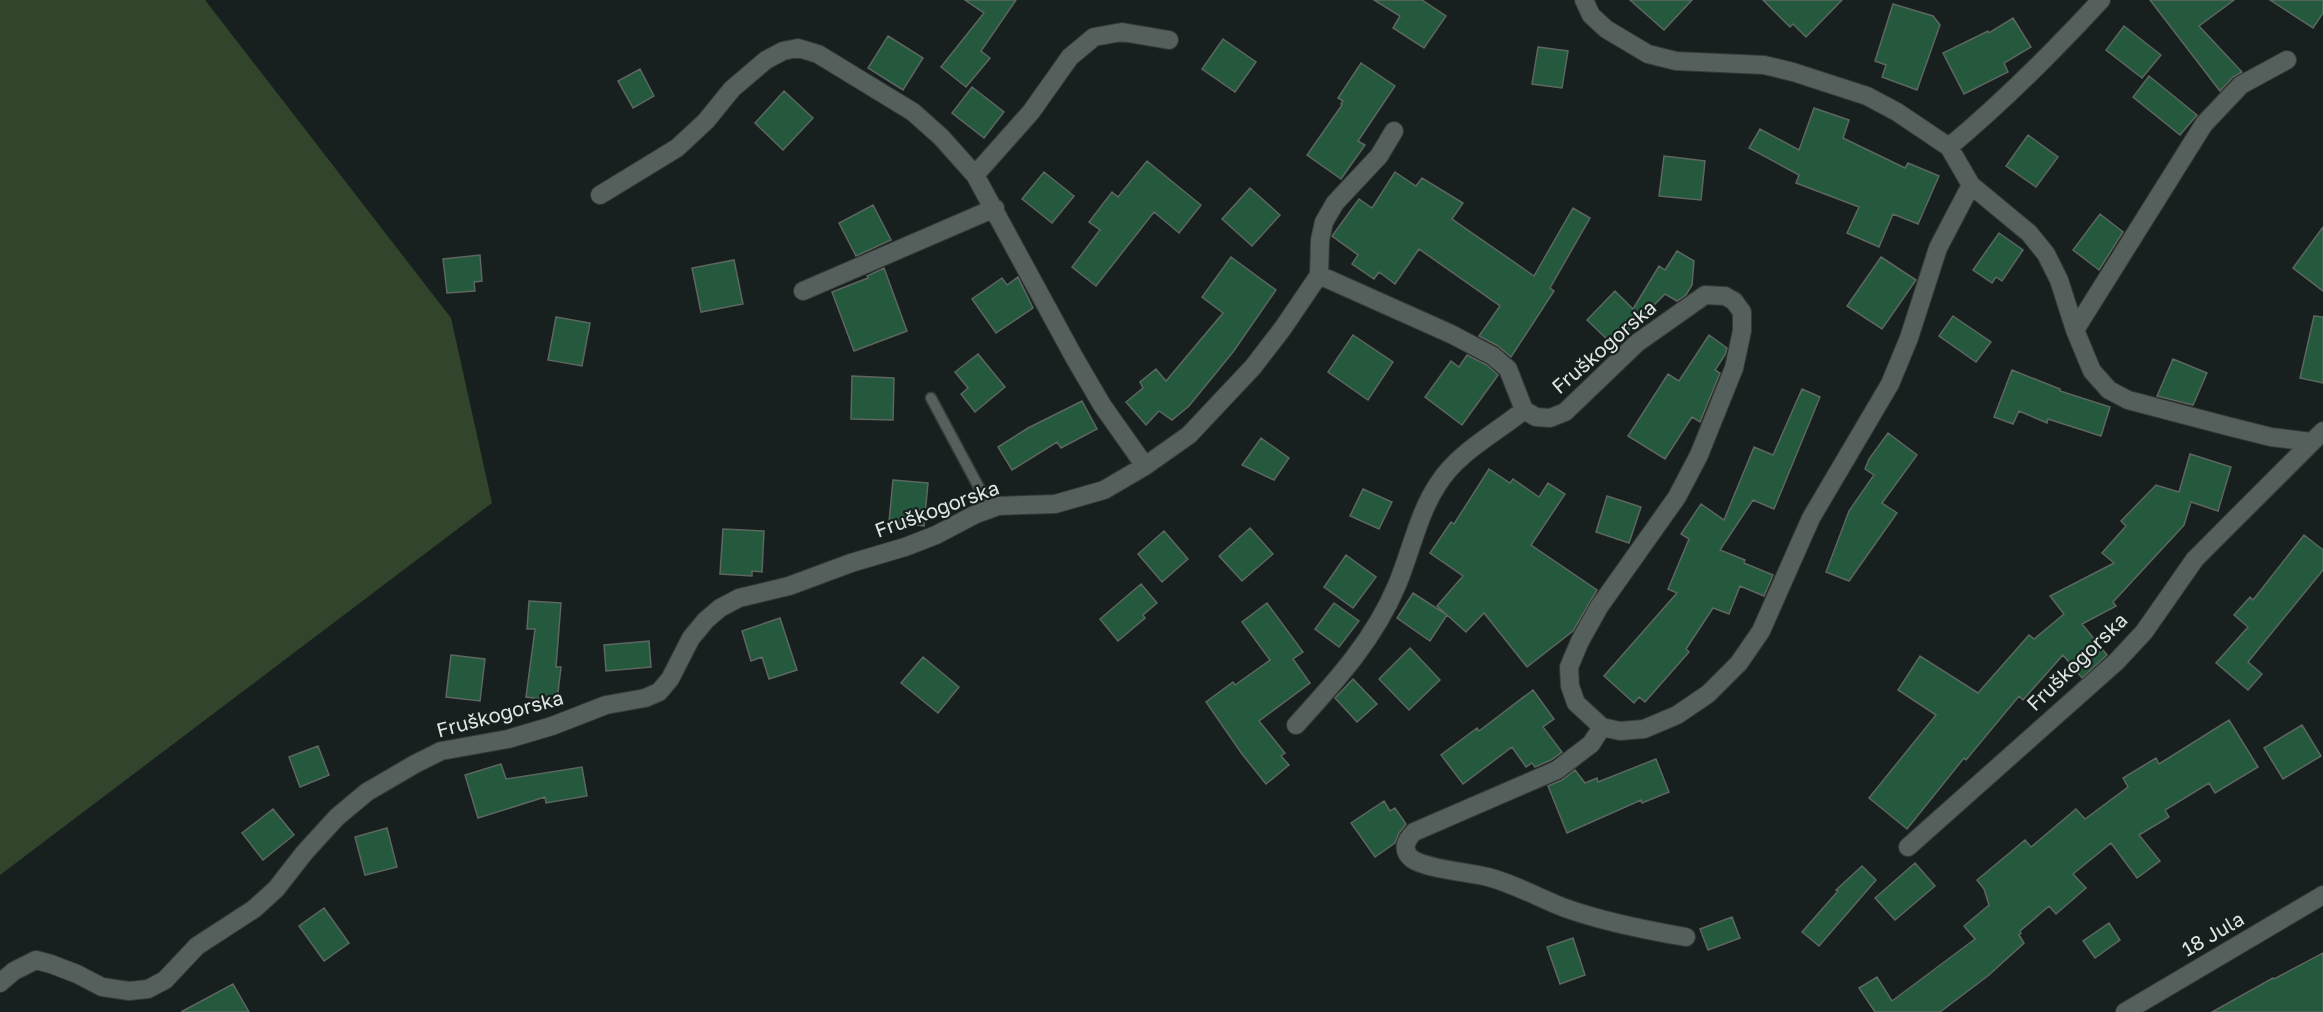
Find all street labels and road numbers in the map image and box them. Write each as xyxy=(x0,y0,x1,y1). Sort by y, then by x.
street label: Fruškogorska xyxy=(1546,294,1660,398)
street label: Fruškogorska xyxy=(871,474,1002,542)
street label: Fruškogorska xyxy=(2021,607,2132,715)
street label: Fruškogorska xyxy=(434,685,566,742)
street label: 18 Jula xyxy=(2177,906,2248,960)

